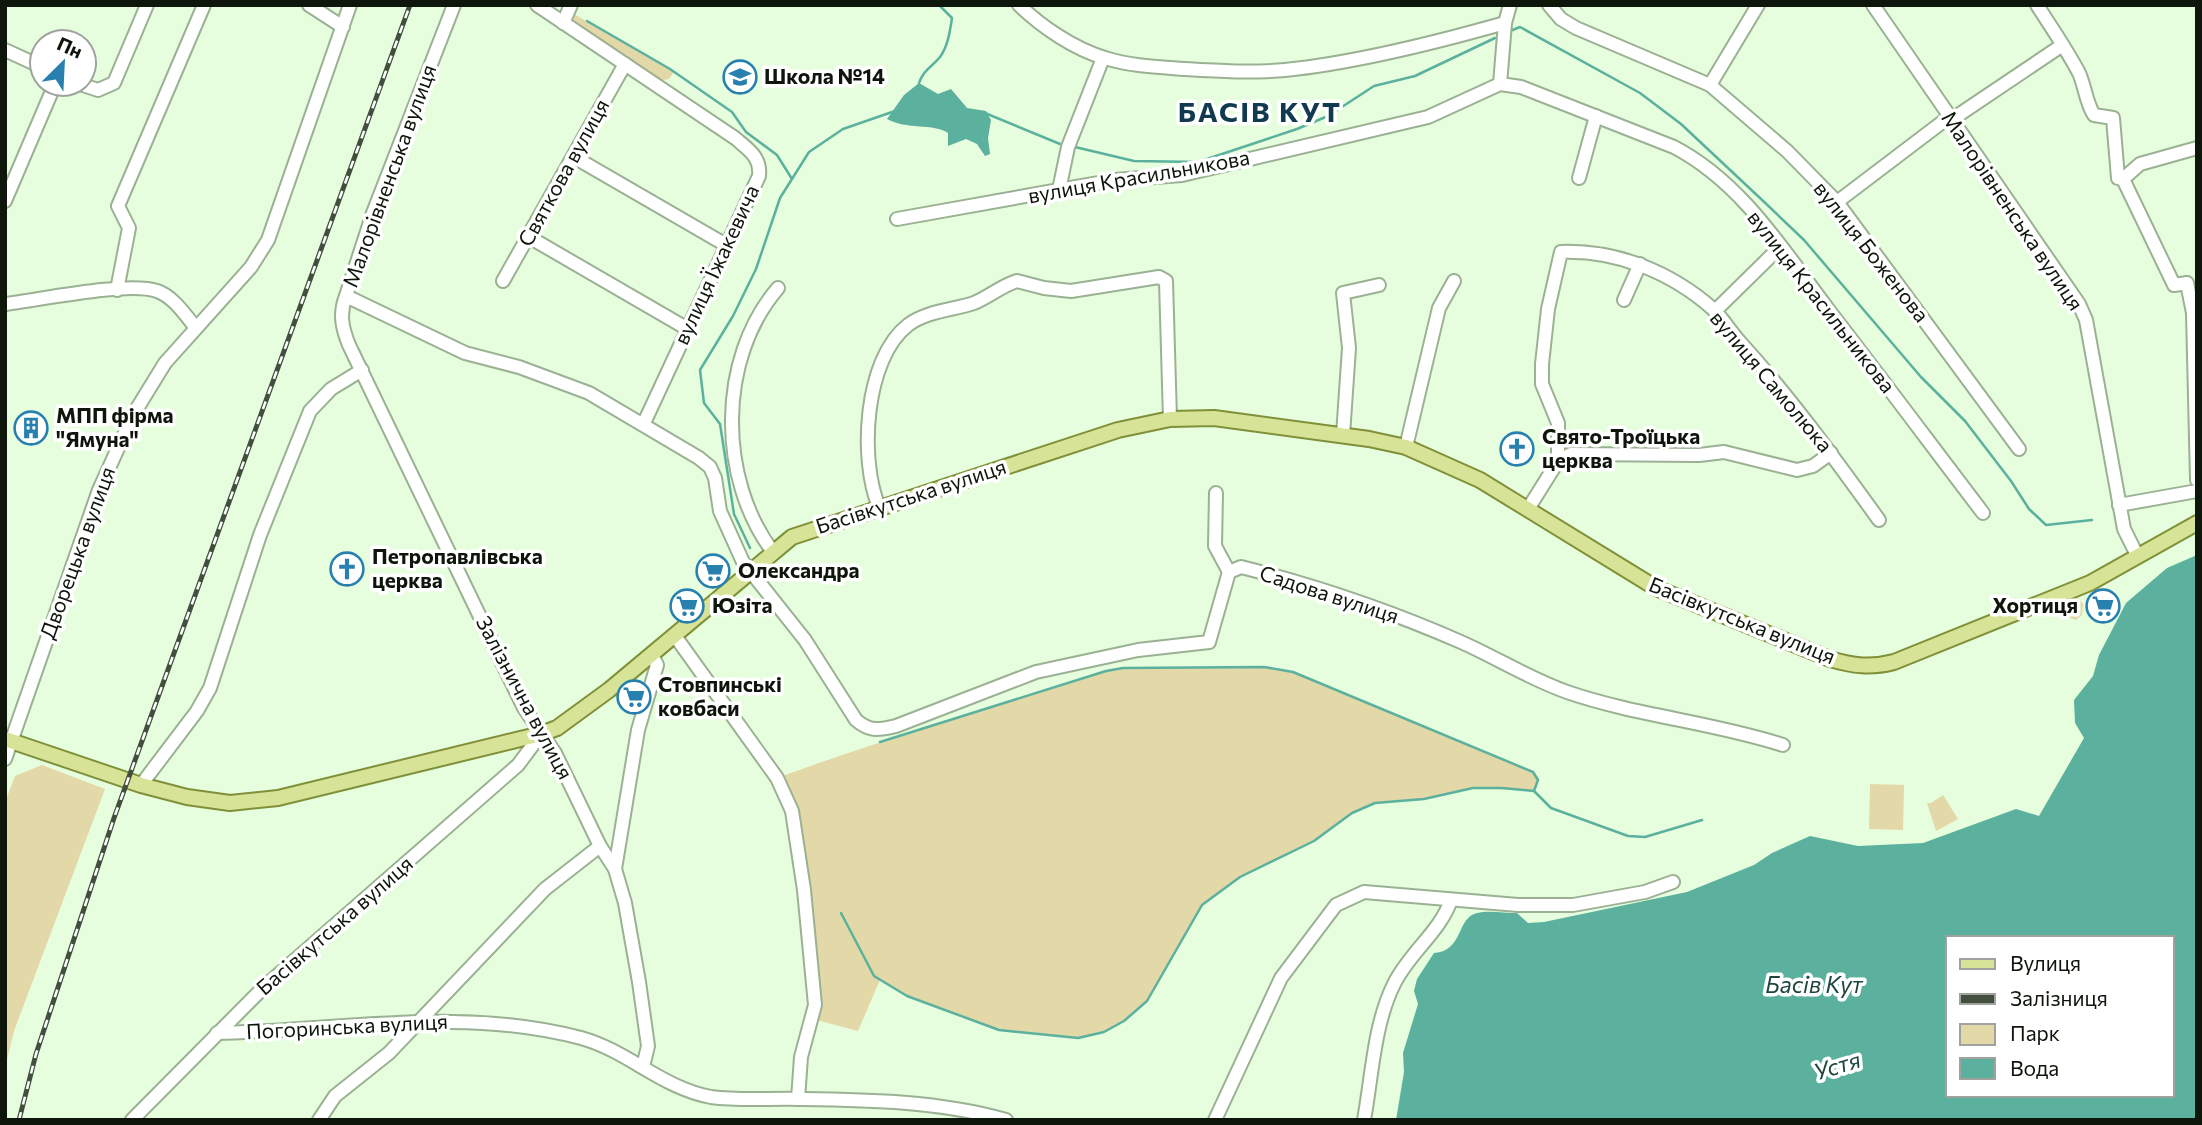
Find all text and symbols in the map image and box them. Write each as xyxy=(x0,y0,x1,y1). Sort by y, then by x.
north arrow xyxy=(28,28,98,98)
text: Пн xyxy=(54,31,86,63)
school or university icon: Школа №14 xyxy=(721,58,759,96)
street label: Малорівненська вулиця xyxy=(337,61,441,290)
place label: Школа №14 xyxy=(764,63,885,88)
street label: Святкова вулиця xyxy=(512,94,613,250)
district label: БАСІВ КУТ xyxy=(1178,94,1342,128)
street label: Малорівненська вулиця xyxy=(1937,106,2089,315)
street label: вулиця Красильникова xyxy=(1026,144,1252,207)
street label: вулиця Боженова xyxy=(1809,176,1935,326)
street label: вулиця Їжакевича xyxy=(668,181,764,348)
street label: вулиця Красильникова xyxy=(1743,205,1901,397)
street label: вулиця Самолюка xyxy=(1706,305,1839,457)
place label: МПП фірма "Ямуна" xyxy=(56,402,173,451)
building icon: МПП фірма "Ямуна" xyxy=(12,409,50,447)
place label: Свято-Троїцька церква xyxy=(1542,423,1700,472)
church icon: Свято-Троїцька церква xyxy=(1498,430,1536,468)
street label: Басівкутська вулиця xyxy=(812,453,1009,538)
street label: Дворецька вулиця xyxy=(34,463,119,642)
place label: Петропавлівська церква xyxy=(372,543,543,592)
church icon: Петропавлівська церква xyxy=(328,550,366,588)
supermarket icon: Олександра xyxy=(694,552,732,590)
place label: Олександра xyxy=(738,557,859,582)
street label: Садова вулиця xyxy=(1257,559,1402,628)
street label: Басівкутська вулиця xyxy=(1646,571,1839,668)
supermarket icon: Юзіта xyxy=(668,587,706,625)
supermarket icon: Хортиця xyxy=(2084,587,2122,625)
place label: Юзіта xyxy=(712,592,772,617)
place label: Хортиця xyxy=(1992,592,2078,617)
street label: Залізнична вулиця xyxy=(472,611,579,783)
place label: Стовпинські ковбаси xyxy=(658,671,782,720)
supermarket icon: Стовпинські ковбаси xyxy=(615,678,653,716)
street label: Басівкутська вулиця xyxy=(251,850,417,1000)
legend xyxy=(1946,936,2174,1097)
text: Вулиця xyxy=(2010,950,2081,975)
water label: Басів Кут xyxy=(1765,970,1864,998)
text: Залізниця xyxy=(2010,985,2108,1010)
street label: Погоринська вулиця xyxy=(245,1008,448,1043)
text: Парк xyxy=(2010,1020,2060,1045)
water label: Устя xyxy=(1810,1045,1864,1085)
text: Вода xyxy=(2010,1055,2059,1080)

